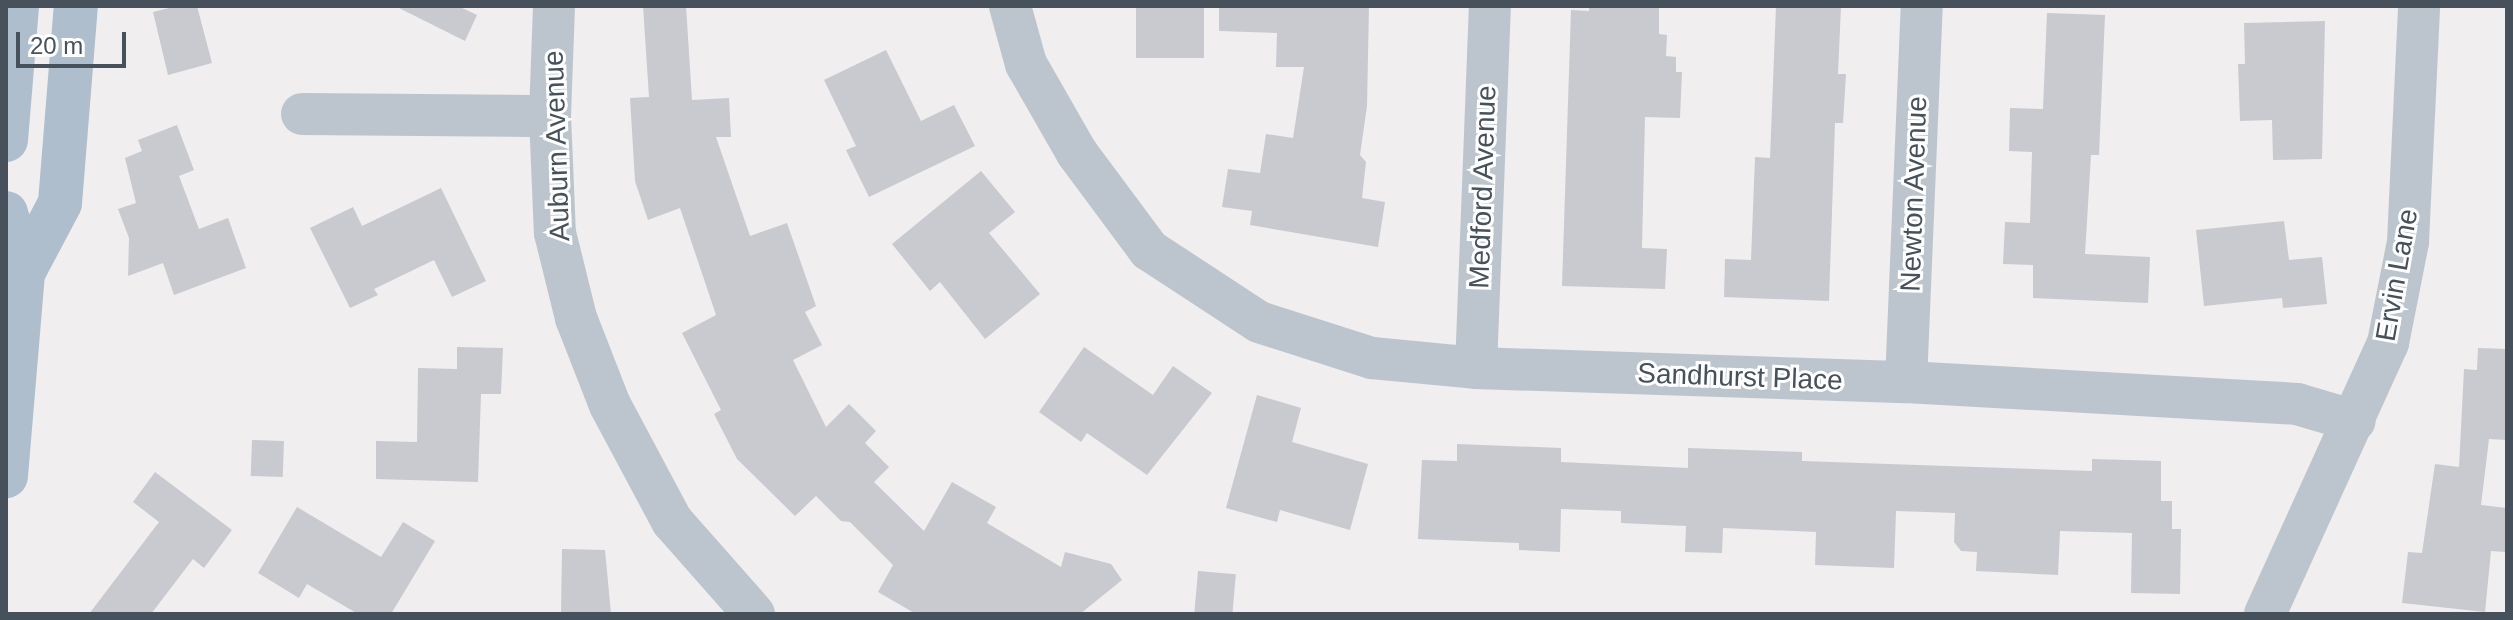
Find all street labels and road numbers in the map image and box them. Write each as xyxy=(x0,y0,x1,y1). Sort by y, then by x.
street label: Auburn Avenue xyxy=(537,49,577,243)
street label: Medford Avenue xyxy=(1463,84,1503,290)
street label: Newton Avenue xyxy=(1894,95,1934,293)
street label: Ervin Lane xyxy=(2369,206,2425,344)
street label: Sandhurst Place xyxy=(1637,357,1843,397)

